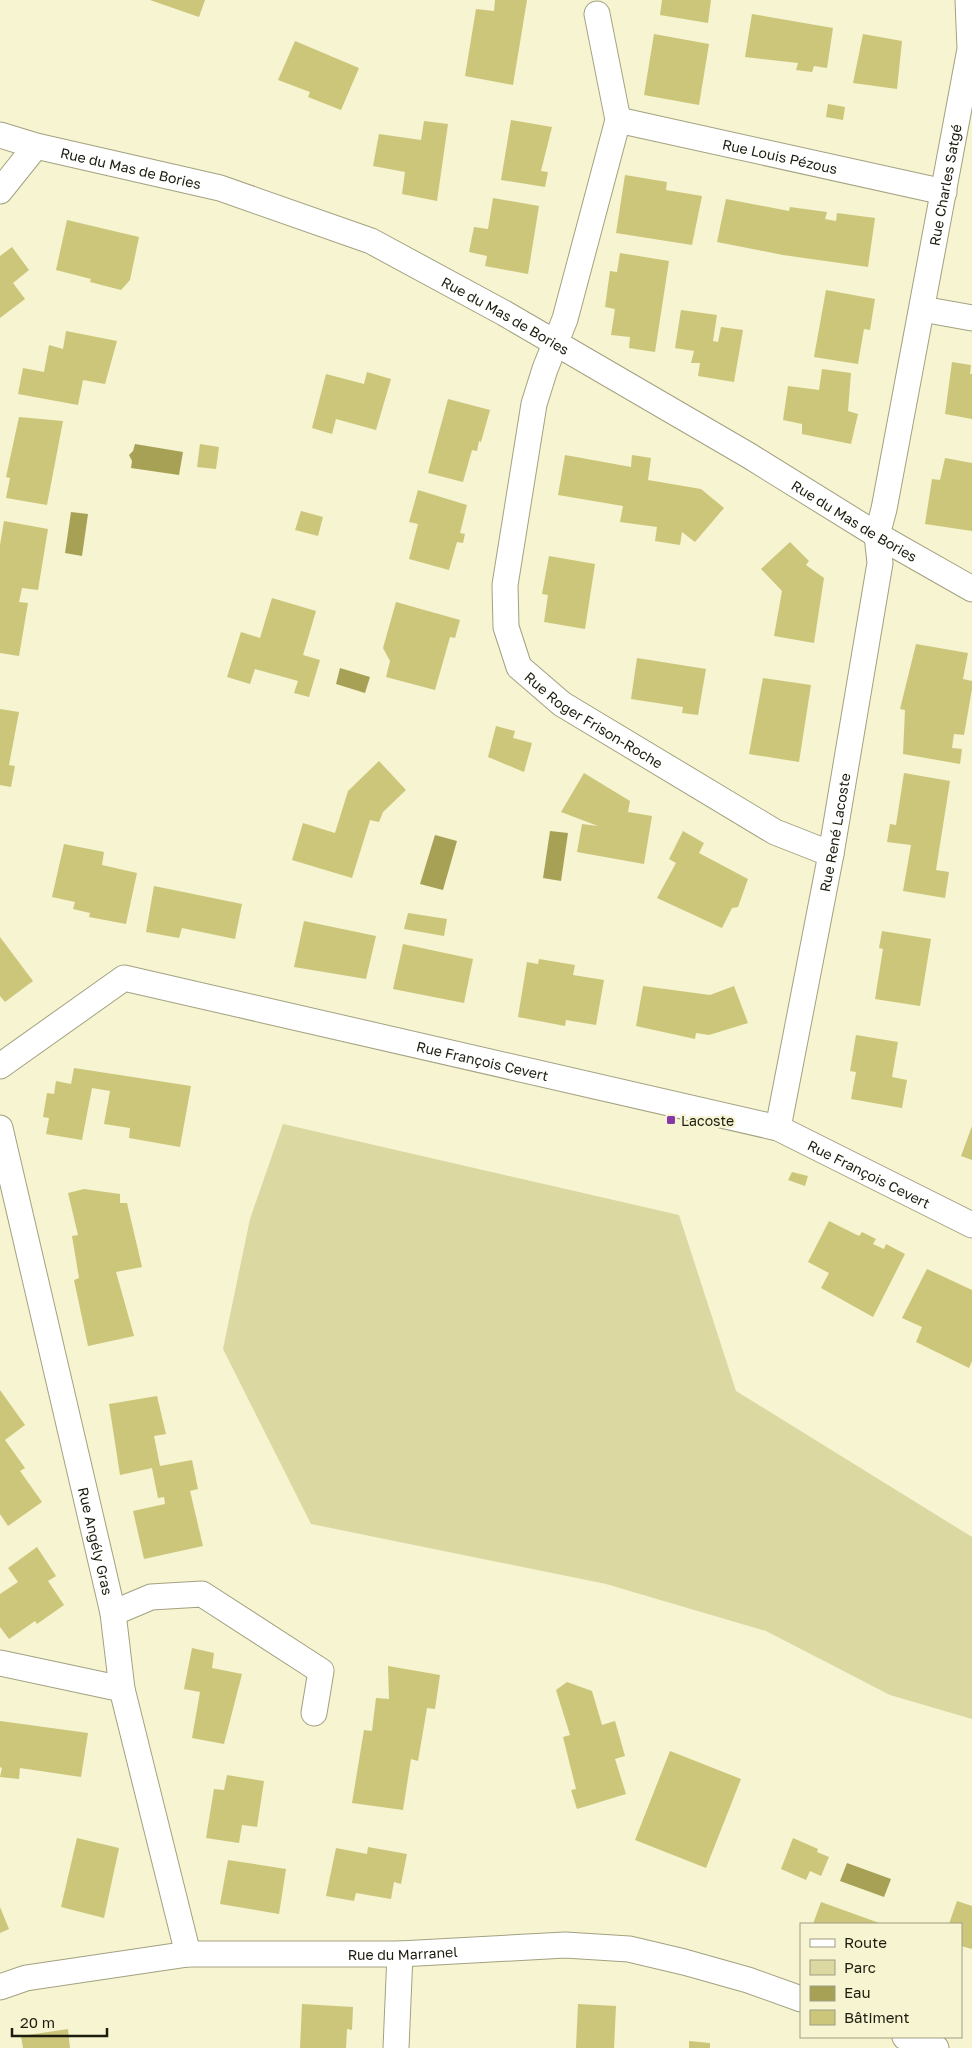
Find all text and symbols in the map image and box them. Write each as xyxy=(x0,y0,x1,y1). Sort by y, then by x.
street label: Rue Charles Satgé xyxy=(925,123,964,247)
street label: Rue Louis Pézous xyxy=(721,135,839,177)
street label: Rue du Mas de Bories xyxy=(59,143,203,192)
street label: Rue du Mas de Bories xyxy=(439,272,572,358)
street label: Rue du Mas de Bories xyxy=(789,476,920,565)
street label: Rue Roger Frison-Roche xyxy=(522,668,666,771)
street label: Rue René Lacoste xyxy=(815,772,853,893)
street label: Rue François Cevert xyxy=(415,1037,550,1084)
place label: Lacoste xyxy=(681,1112,734,1129)
marker: Lacoste xyxy=(665,1114,677,1126)
street label: Rue François Cevert xyxy=(805,1136,933,1211)
street label: Rue Angély Gras xyxy=(75,1485,117,1597)
legend xyxy=(800,1923,962,2038)
text: Route xyxy=(844,1933,887,1951)
street label: Rue du Marranel xyxy=(348,1942,458,1963)
text: Parc xyxy=(844,1958,876,1976)
text: Eau xyxy=(844,1983,871,2001)
scale bar xyxy=(12,2006,108,2038)
text: Bâtiment xyxy=(844,2008,909,2026)
text: 20 m xyxy=(20,2013,55,2031)

